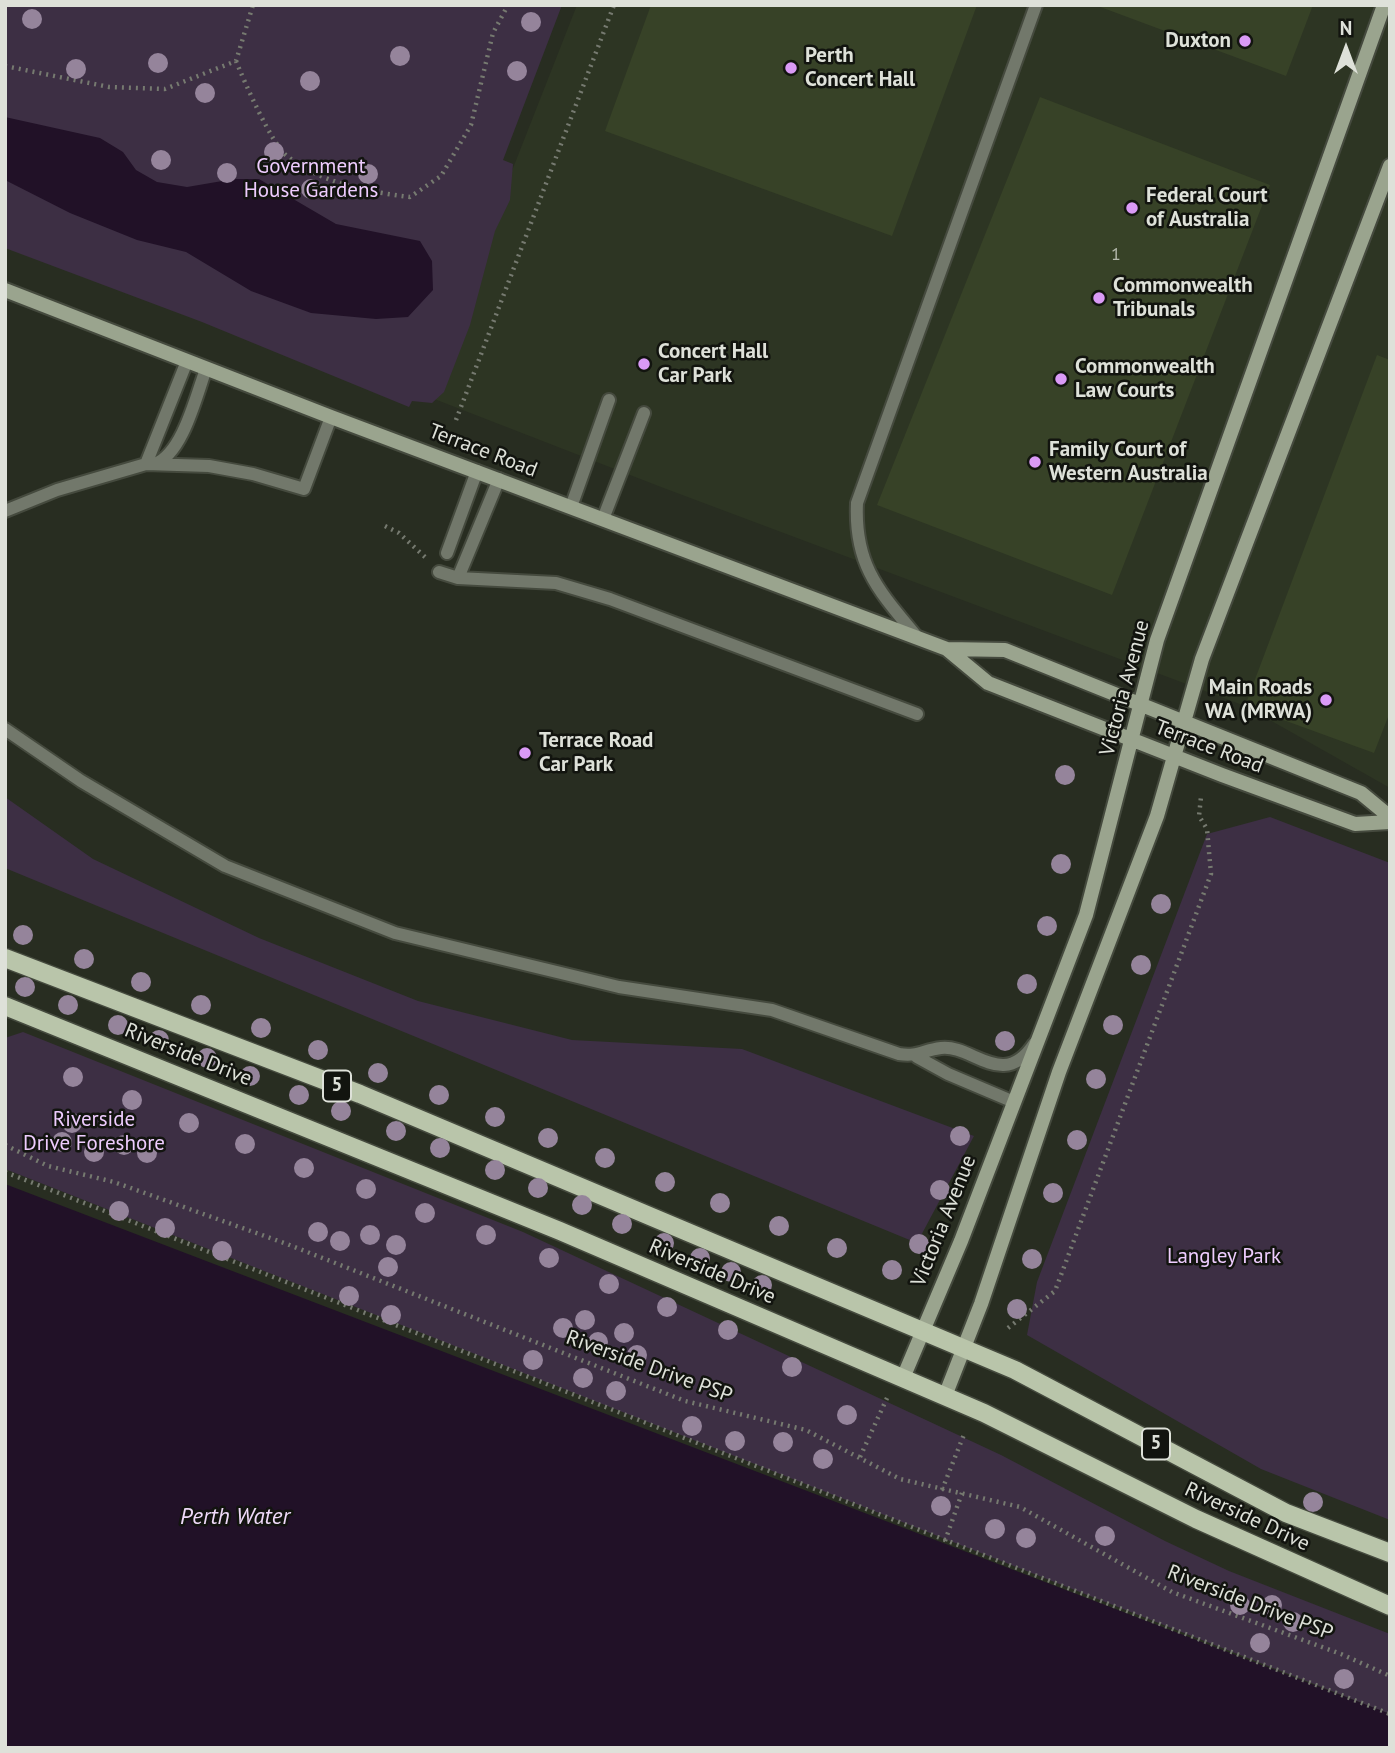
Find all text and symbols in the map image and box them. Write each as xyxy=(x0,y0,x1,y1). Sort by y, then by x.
north arrow xyxy=(1311,14,1381,84)
text: N xyxy=(1340,16,1352,40)
place label: Duxton xyxy=(1165,28,1231,54)
marker: Duxton xyxy=(1237,33,1253,49)
place label: Perth Concert Hall xyxy=(805,43,915,93)
marker: Perth Concert Hall xyxy=(783,60,799,76)
park label: Government House Gardens xyxy=(244,154,378,204)
place label: Federal Court of Australia xyxy=(1146,183,1267,233)
marker: Federal Court of Australia xyxy=(1124,200,1140,216)
house number: 1 xyxy=(1111,244,1121,266)
place label: Commonwealth Tribunals xyxy=(1113,273,1253,323)
marker: Commonwealth Tribunals xyxy=(1091,290,1107,306)
place label: Concert Hall Car Park xyxy=(658,339,768,389)
place label: Commonwealth Law Courts xyxy=(1075,354,1215,404)
marker: Concert Hall Car Park xyxy=(636,356,652,372)
marker: Commonwealth Law Courts xyxy=(1053,371,1069,387)
street label: Terrace Road xyxy=(425,419,541,483)
place label: Family Court of Western Australia xyxy=(1049,437,1208,487)
marker: Family Court of Western Australia xyxy=(1027,454,1043,470)
street label: Victoria Avenue xyxy=(1095,617,1155,759)
place label: Main Roads WA (MRWA) xyxy=(1205,675,1312,725)
marker: Main Roads WA (MRWA) xyxy=(1318,692,1334,708)
street label: Terrace Road xyxy=(1151,715,1267,779)
place label: Terrace Road Car Park xyxy=(539,728,653,778)
marker: Terrace Road Car Park xyxy=(517,745,533,761)
street label: Riverside Drive xyxy=(121,1018,255,1092)
road number: 5 xyxy=(323,1070,351,1102)
park label: Riverside Drive Foreshore xyxy=(23,1107,165,1157)
street label: Victoria Avenue xyxy=(906,1152,982,1290)
street label: Riverside Drive xyxy=(645,1234,779,1310)
park label: Langley Park xyxy=(1167,1244,1281,1270)
street label: Riverside Drive PSP xyxy=(562,1325,736,1409)
road number: 5 xyxy=(1142,1428,1170,1460)
street label: Riverside Drive xyxy=(1181,1477,1313,1557)
water label: Perth Water xyxy=(180,1503,290,1531)
street label: Riverside Drive PSP xyxy=(1164,1560,1336,1646)

